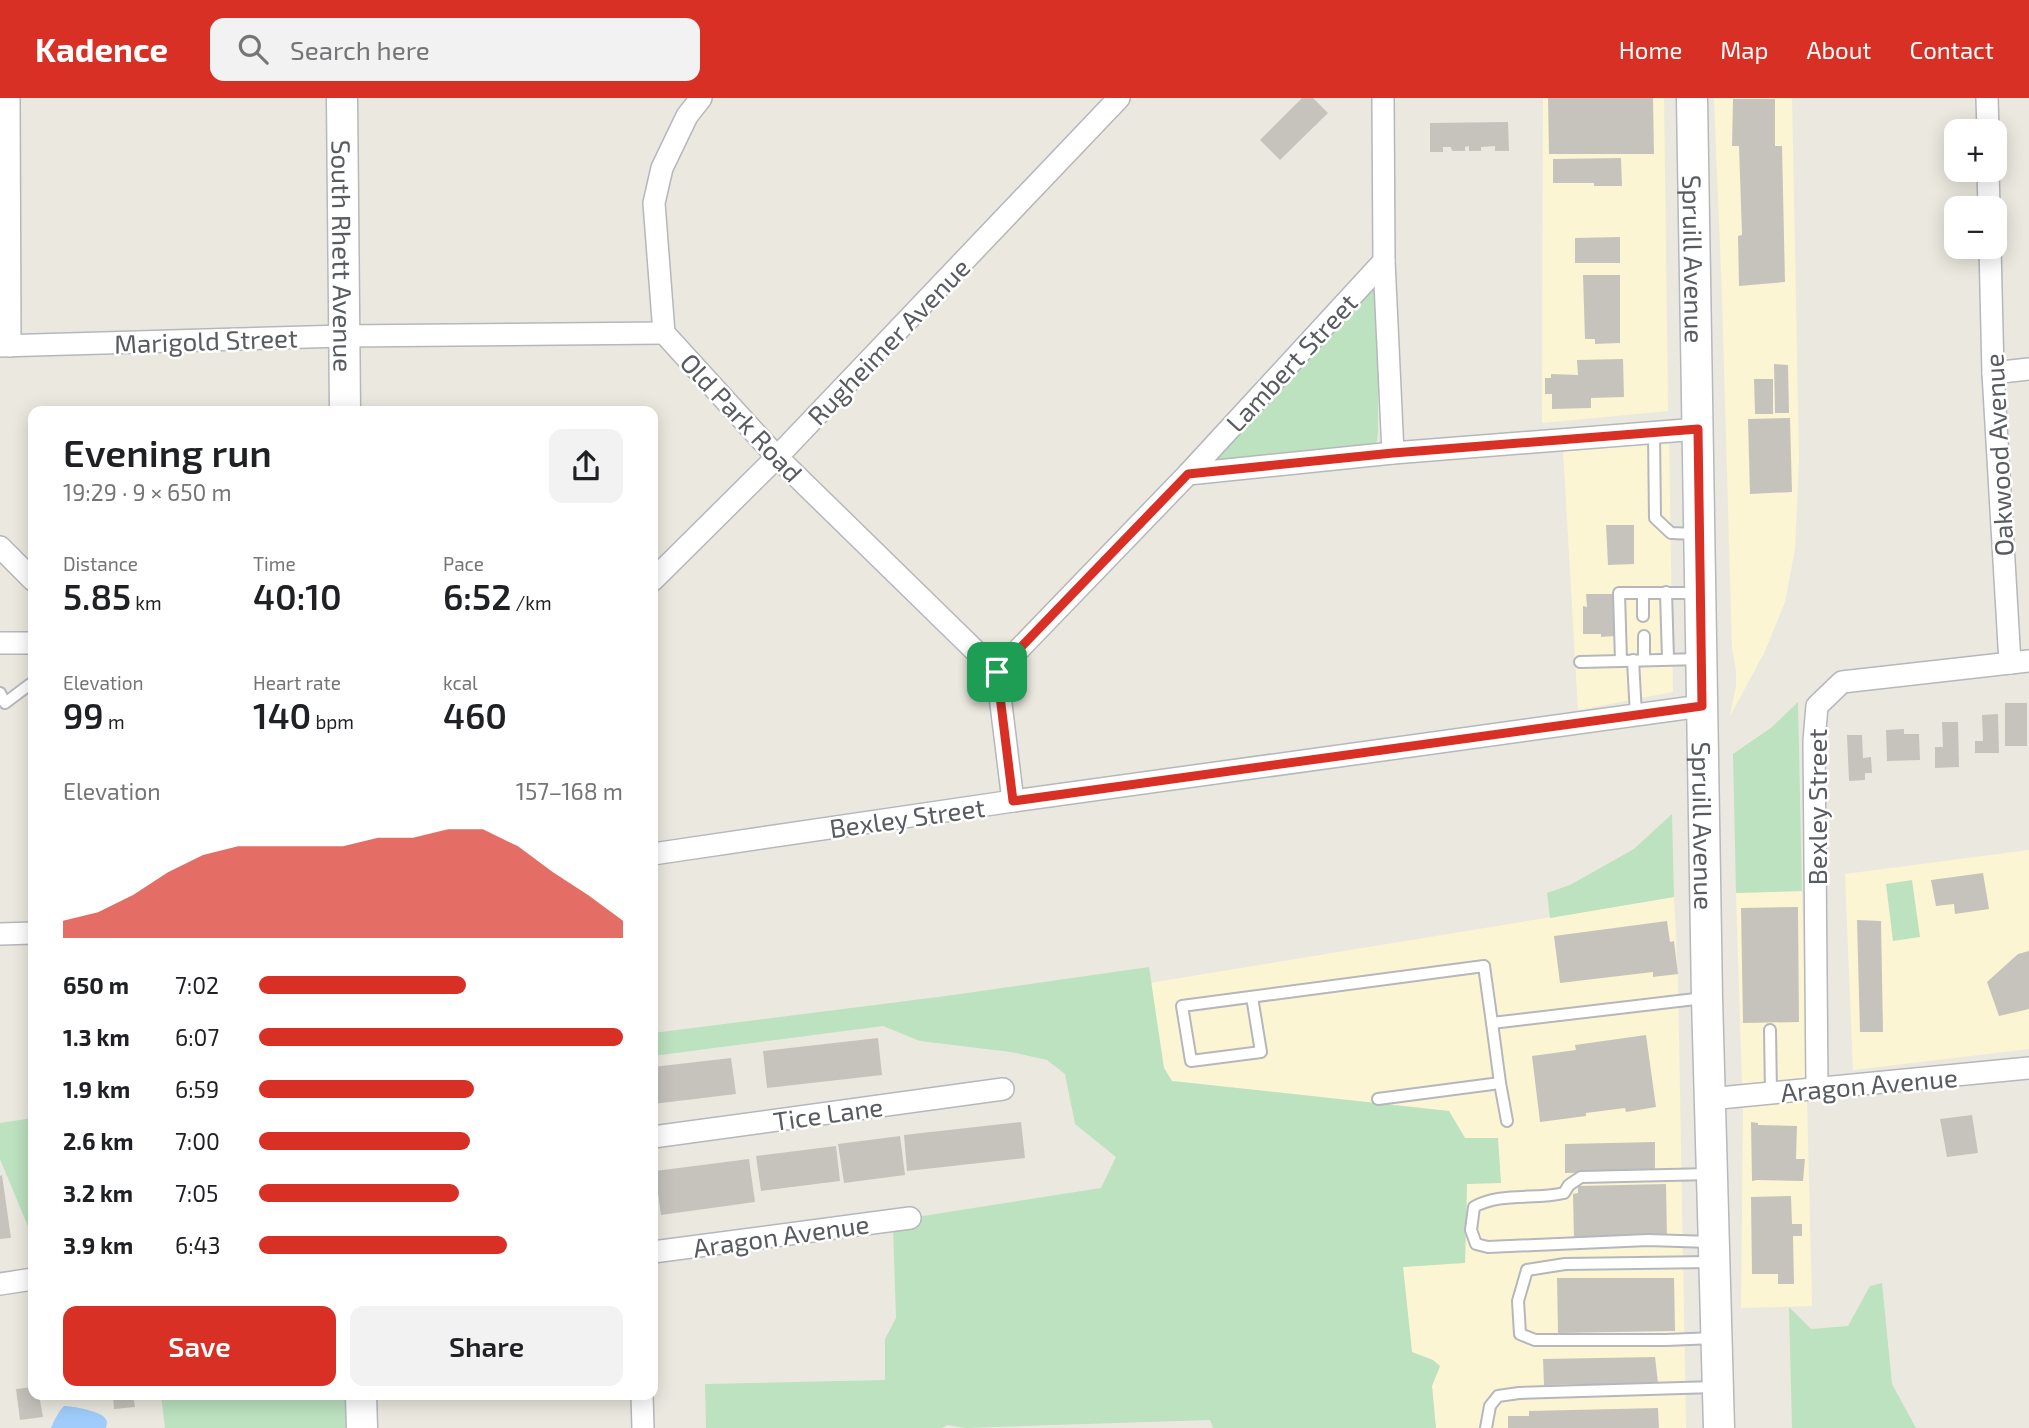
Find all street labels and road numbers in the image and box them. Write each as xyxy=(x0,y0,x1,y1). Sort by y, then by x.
street label: South Rhett Avenue xyxy=(327,140,360,372)
street label: Spruill Avenue xyxy=(1678,174,1712,344)
street label: Rugheimer Avenue xyxy=(800,251,976,431)
street label: Lambert Street xyxy=(1219,286,1363,438)
street label: Marigold Street xyxy=(114,321,298,359)
street label: Old Park Road xyxy=(675,346,809,488)
street label: Oakwood Avenue xyxy=(1977,353,2019,557)
street label: Bexley Street xyxy=(1801,729,1832,885)
street label: Spruill Avenue xyxy=(1687,741,1721,910)
street label: Bexley Street xyxy=(827,791,987,843)
street label: Aragon Avenue xyxy=(1779,1061,1959,1107)
street label: Tice Lane xyxy=(771,1090,885,1136)
street label: Aragon Avenue xyxy=(691,1207,871,1263)

